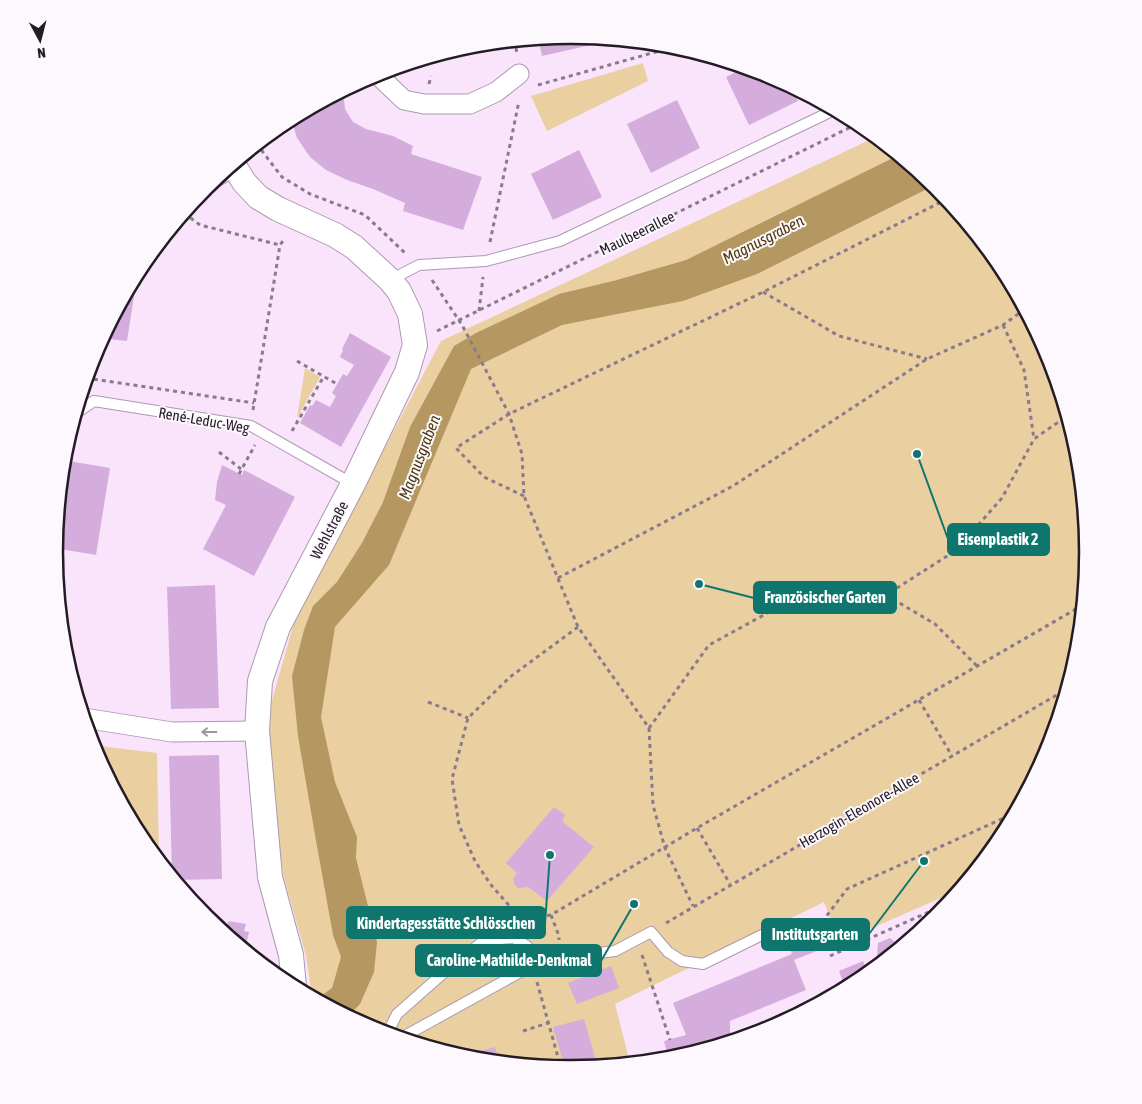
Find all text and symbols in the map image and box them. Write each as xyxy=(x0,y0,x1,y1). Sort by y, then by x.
north arrow xyxy=(15,15,65,65)
text: N xyxy=(37,44,47,61)
street label: Maulbeerallee xyxy=(597,207,677,258)
water label: Magnusgraben xyxy=(719,211,807,268)
street label: René-Leduc-Weg xyxy=(157,404,251,436)
water label: Magnusgraben xyxy=(395,412,444,502)
street label: Wehlstraße xyxy=(307,498,351,562)
callout: Eisenplastik 2 xyxy=(948,524,1049,555)
text: Eisenplastik 2 xyxy=(957,530,1039,548)
callout: Französischer Garten xyxy=(754,582,896,613)
text: Französischer Garten xyxy=(764,588,886,606)
one-way arrow xyxy=(201,727,217,737)
street label: Herzogin-Eleonore-Allee xyxy=(796,769,922,851)
callout: Kindertagesstätte Schlösschen xyxy=(347,907,545,938)
text: Kindertagesstätte Schlösschen xyxy=(357,914,535,932)
callout: Institutsgarten xyxy=(762,919,869,950)
text: Institutsgarten xyxy=(772,925,858,943)
callout: Caroline-Mathilde-Denkmal xyxy=(416,945,601,976)
text: Caroline-Mathilde-Denkmal xyxy=(426,951,592,969)

